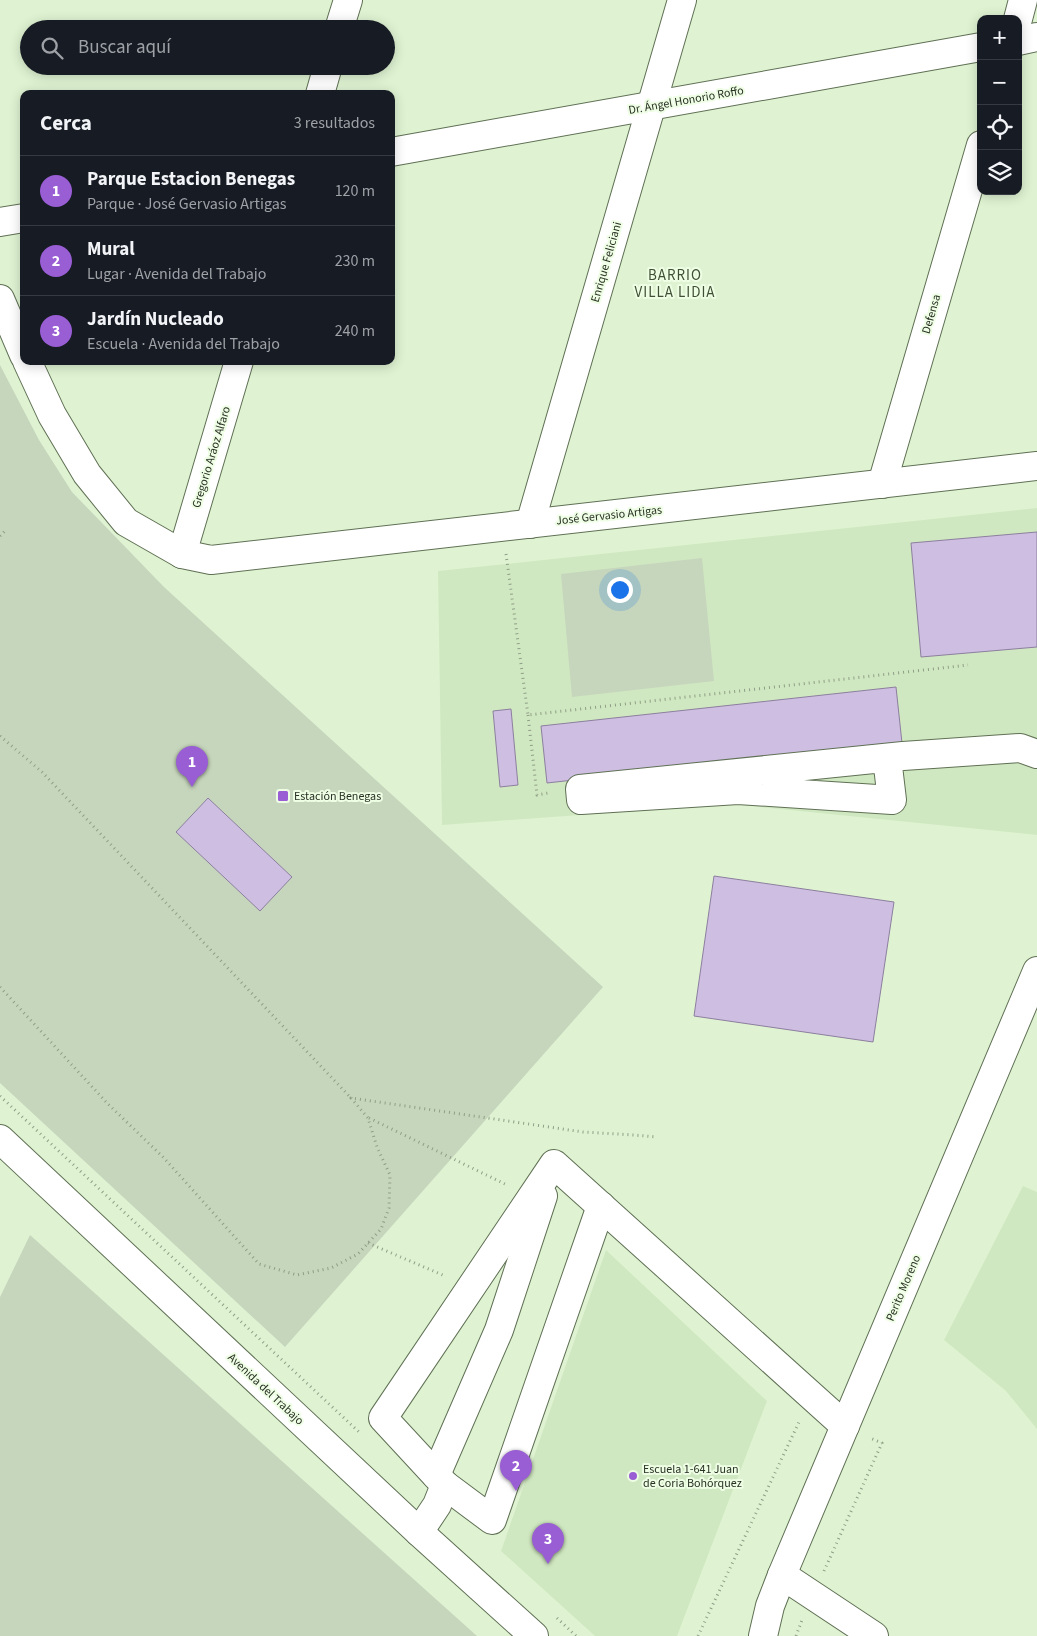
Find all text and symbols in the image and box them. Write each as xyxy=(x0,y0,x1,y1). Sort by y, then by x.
map controls xyxy=(977,15,1022,195)
button: + xyxy=(977,15,1022,60)
search box xyxy=(20,20,395,75)
icon: search xyxy=(38,34,66,62)
text: Buscar aquí xyxy=(78,34,171,61)
button: − xyxy=(977,60,1022,105)
street label: Dr. Ángel Honorio Roffo xyxy=(627,82,745,119)
button: locate xyxy=(977,105,1022,150)
text: Cerca xyxy=(40,108,92,138)
text: 3 resultados xyxy=(294,112,375,134)
button: layers xyxy=(977,150,1022,195)
text: Parque Estacion Benegas xyxy=(87,166,295,193)
text: 1 xyxy=(52,180,60,202)
text: 120 m xyxy=(335,180,375,202)
text: Parque · José Gervasio Artigas xyxy=(87,193,287,215)
street label: Enrique Feliciani xyxy=(587,220,626,305)
text: Mural xyxy=(87,236,135,263)
text: 2 xyxy=(52,250,60,272)
text: 230 m xyxy=(335,250,375,272)
text: Lugar · Avenida del Trabajo xyxy=(87,263,266,285)
district label: BARRIO VILLA LIDIA xyxy=(635,265,716,303)
street label: Defensa xyxy=(918,292,945,336)
text: Jardín Nucleado xyxy=(87,306,224,333)
text: 3 xyxy=(52,320,60,342)
text: 240 m xyxy=(335,320,375,342)
text: Escuela · Avenida del Trabajo xyxy=(87,333,280,355)
street label: Gregorio Aráoz Alfaro xyxy=(188,404,235,510)
street label: José Gervasio Artigas xyxy=(555,501,663,530)
your location xyxy=(607,577,633,603)
pin: 1 xyxy=(176,746,208,787)
place label: Estación Benegas xyxy=(294,788,381,805)
marker: Estación Benegas xyxy=(276,789,290,803)
street label: Perito Moreno xyxy=(882,1252,925,1324)
street label: Avenida del Trabajo xyxy=(224,1350,307,1429)
pin: 2 xyxy=(500,1450,532,1491)
place label: Escuela 1-641 Juan de Coria Bohórquez xyxy=(643,1461,742,1492)
marker: Escuela 1-641 Juan de Coria Bohórquez xyxy=(627,1470,639,1482)
pin: 3 xyxy=(532,1523,564,1564)

